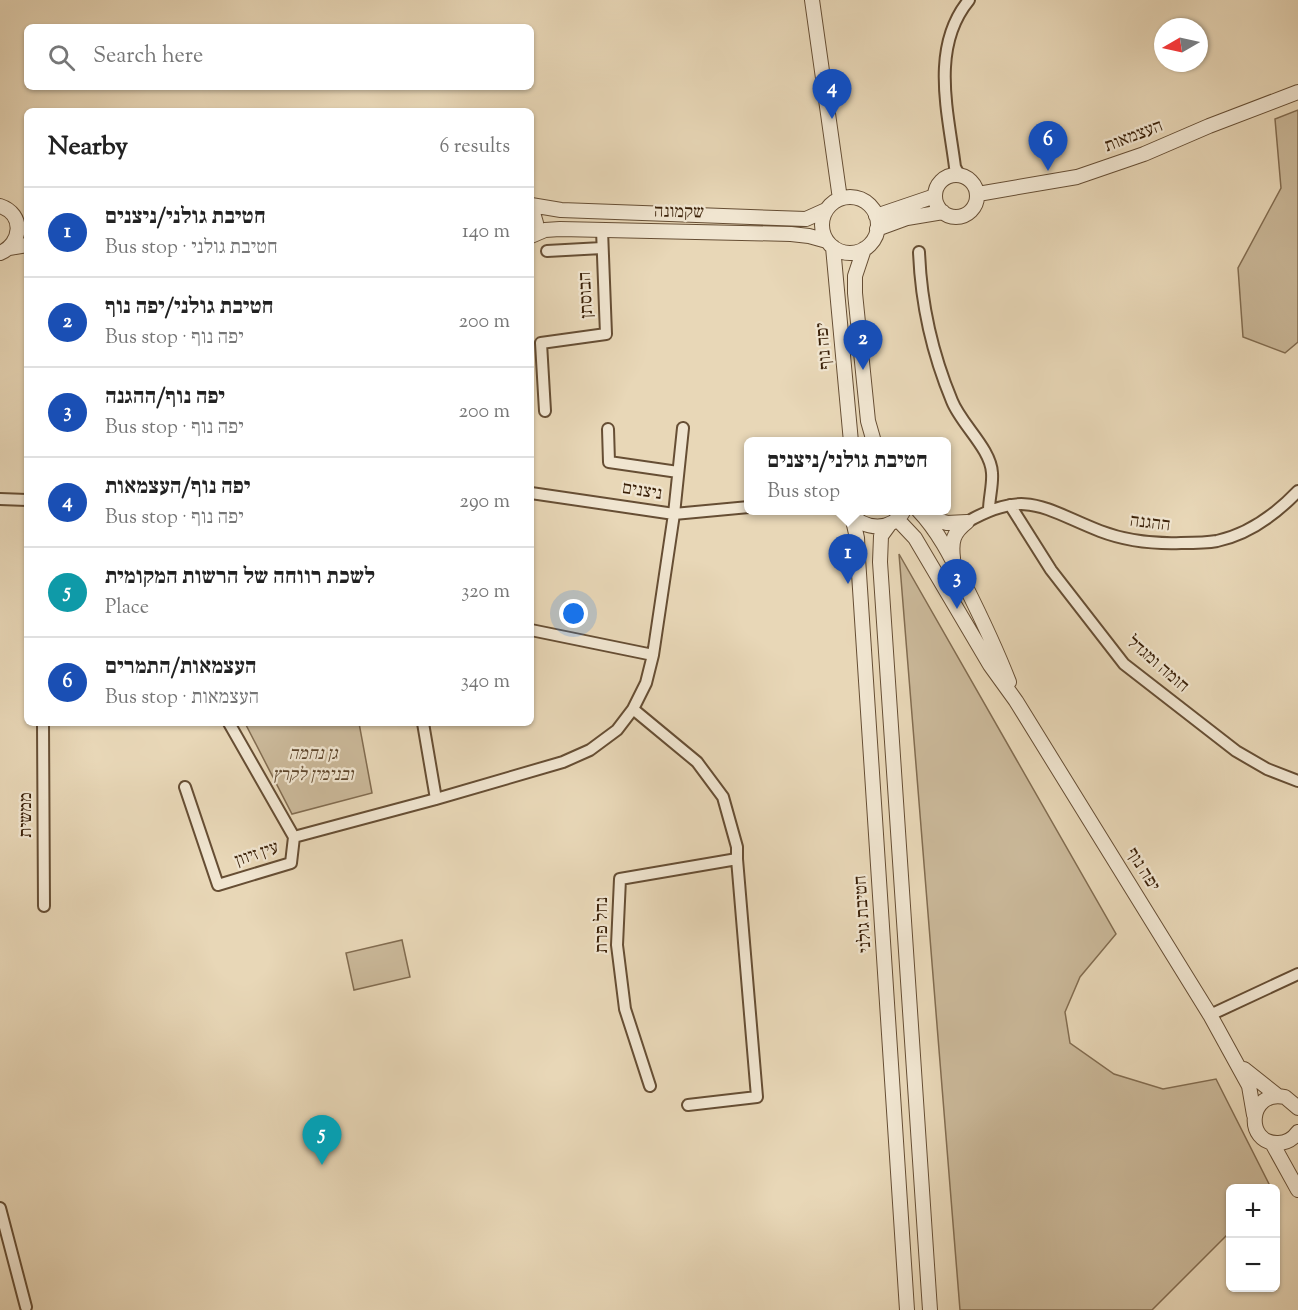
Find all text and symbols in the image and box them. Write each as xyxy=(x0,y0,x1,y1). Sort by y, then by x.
north arrow xyxy=(1154,18,1208,72)
search box xyxy=(24,24,534,90)
icon: search xyxy=(45,41,78,74)
text: Search here xyxy=(93,41,203,73)
pin: 4 xyxy=(812,70,852,119)
street label: העצמאות xyxy=(1101,114,1167,160)
pin: 6 xyxy=(1028,122,1068,171)
text: Nearby xyxy=(48,129,128,166)
text: 6 results xyxy=(440,133,510,162)
street label: שקמונה xyxy=(654,200,704,226)
text: חטיבת גולני/ניצנים xyxy=(105,202,266,234)
text: 1 xyxy=(64,218,71,247)
text: 140 m xyxy=(462,218,510,247)
text: Bus stop · חטיבת גולני xyxy=(105,234,278,263)
street label: הבוסתן xyxy=(573,271,601,319)
text: חטיבת גולני/יפה נוף xyxy=(105,292,274,324)
text: 2 xyxy=(63,308,72,337)
text: 200 m xyxy=(459,308,510,337)
pin: 2 xyxy=(844,320,882,370)
street label: יפה נוף xyxy=(810,321,840,371)
text: Bus stop · יפה נוף xyxy=(105,324,244,353)
text: יפה נוף/ההגנה xyxy=(105,382,225,414)
text: 3 xyxy=(63,398,72,427)
text: 200 m xyxy=(459,398,510,427)
text: Bus stop · יפה נוף xyxy=(105,414,244,443)
popup xyxy=(744,437,951,515)
text: חטיבת גולני/ניצנים xyxy=(767,446,928,478)
text: יפה נוף/העצמאות xyxy=(105,472,250,504)
street label: ניצנים xyxy=(620,476,664,508)
text: Bus stop xyxy=(767,478,840,507)
text: 4 xyxy=(62,488,73,517)
text: 290 m xyxy=(460,488,510,517)
text: Bus stop · יפה נוף xyxy=(105,504,244,533)
street label: ההגנה xyxy=(1128,509,1172,539)
pin: 1 xyxy=(828,534,868,584)
pin: 3 xyxy=(938,560,976,609)
text: לשכת רווחה של הרשות המקומית xyxy=(105,562,375,594)
text: 5 xyxy=(64,578,71,607)
text: 320 m xyxy=(461,578,510,607)
text: Place xyxy=(105,594,149,623)
your location xyxy=(559,599,588,628)
street label: חומה ומגדל xyxy=(1120,630,1194,700)
text: העצמאות/התמרים xyxy=(105,652,256,684)
text: 6 xyxy=(63,668,72,697)
text: 340 m xyxy=(461,668,510,697)
text: Bus stop · העצמאות xyxy=(105,684,259,713)
park label: גן נחמה ובנימין לקרץ xyxy=(272,742,355,789)
street label: ממשית xyxy=(14,792,40,838)
street label: עין זיוון xyxy=(232,835,282,875)
street label: יפה נוף xyxy=(1119,843,1166,897)
street label: חטיבת גולני xyxy=(848,874,880,954)
street label: נחל פרת xyxy=(590,897,616,953)
pin: 5 xyxy=(302,1116,342,1165)
map controls xyxy=(1226,1184,1280,1292)
button: + xyxy=(1226,1184,1280,1238)
button: − xyxy=(1226,1238,1280,1292)

